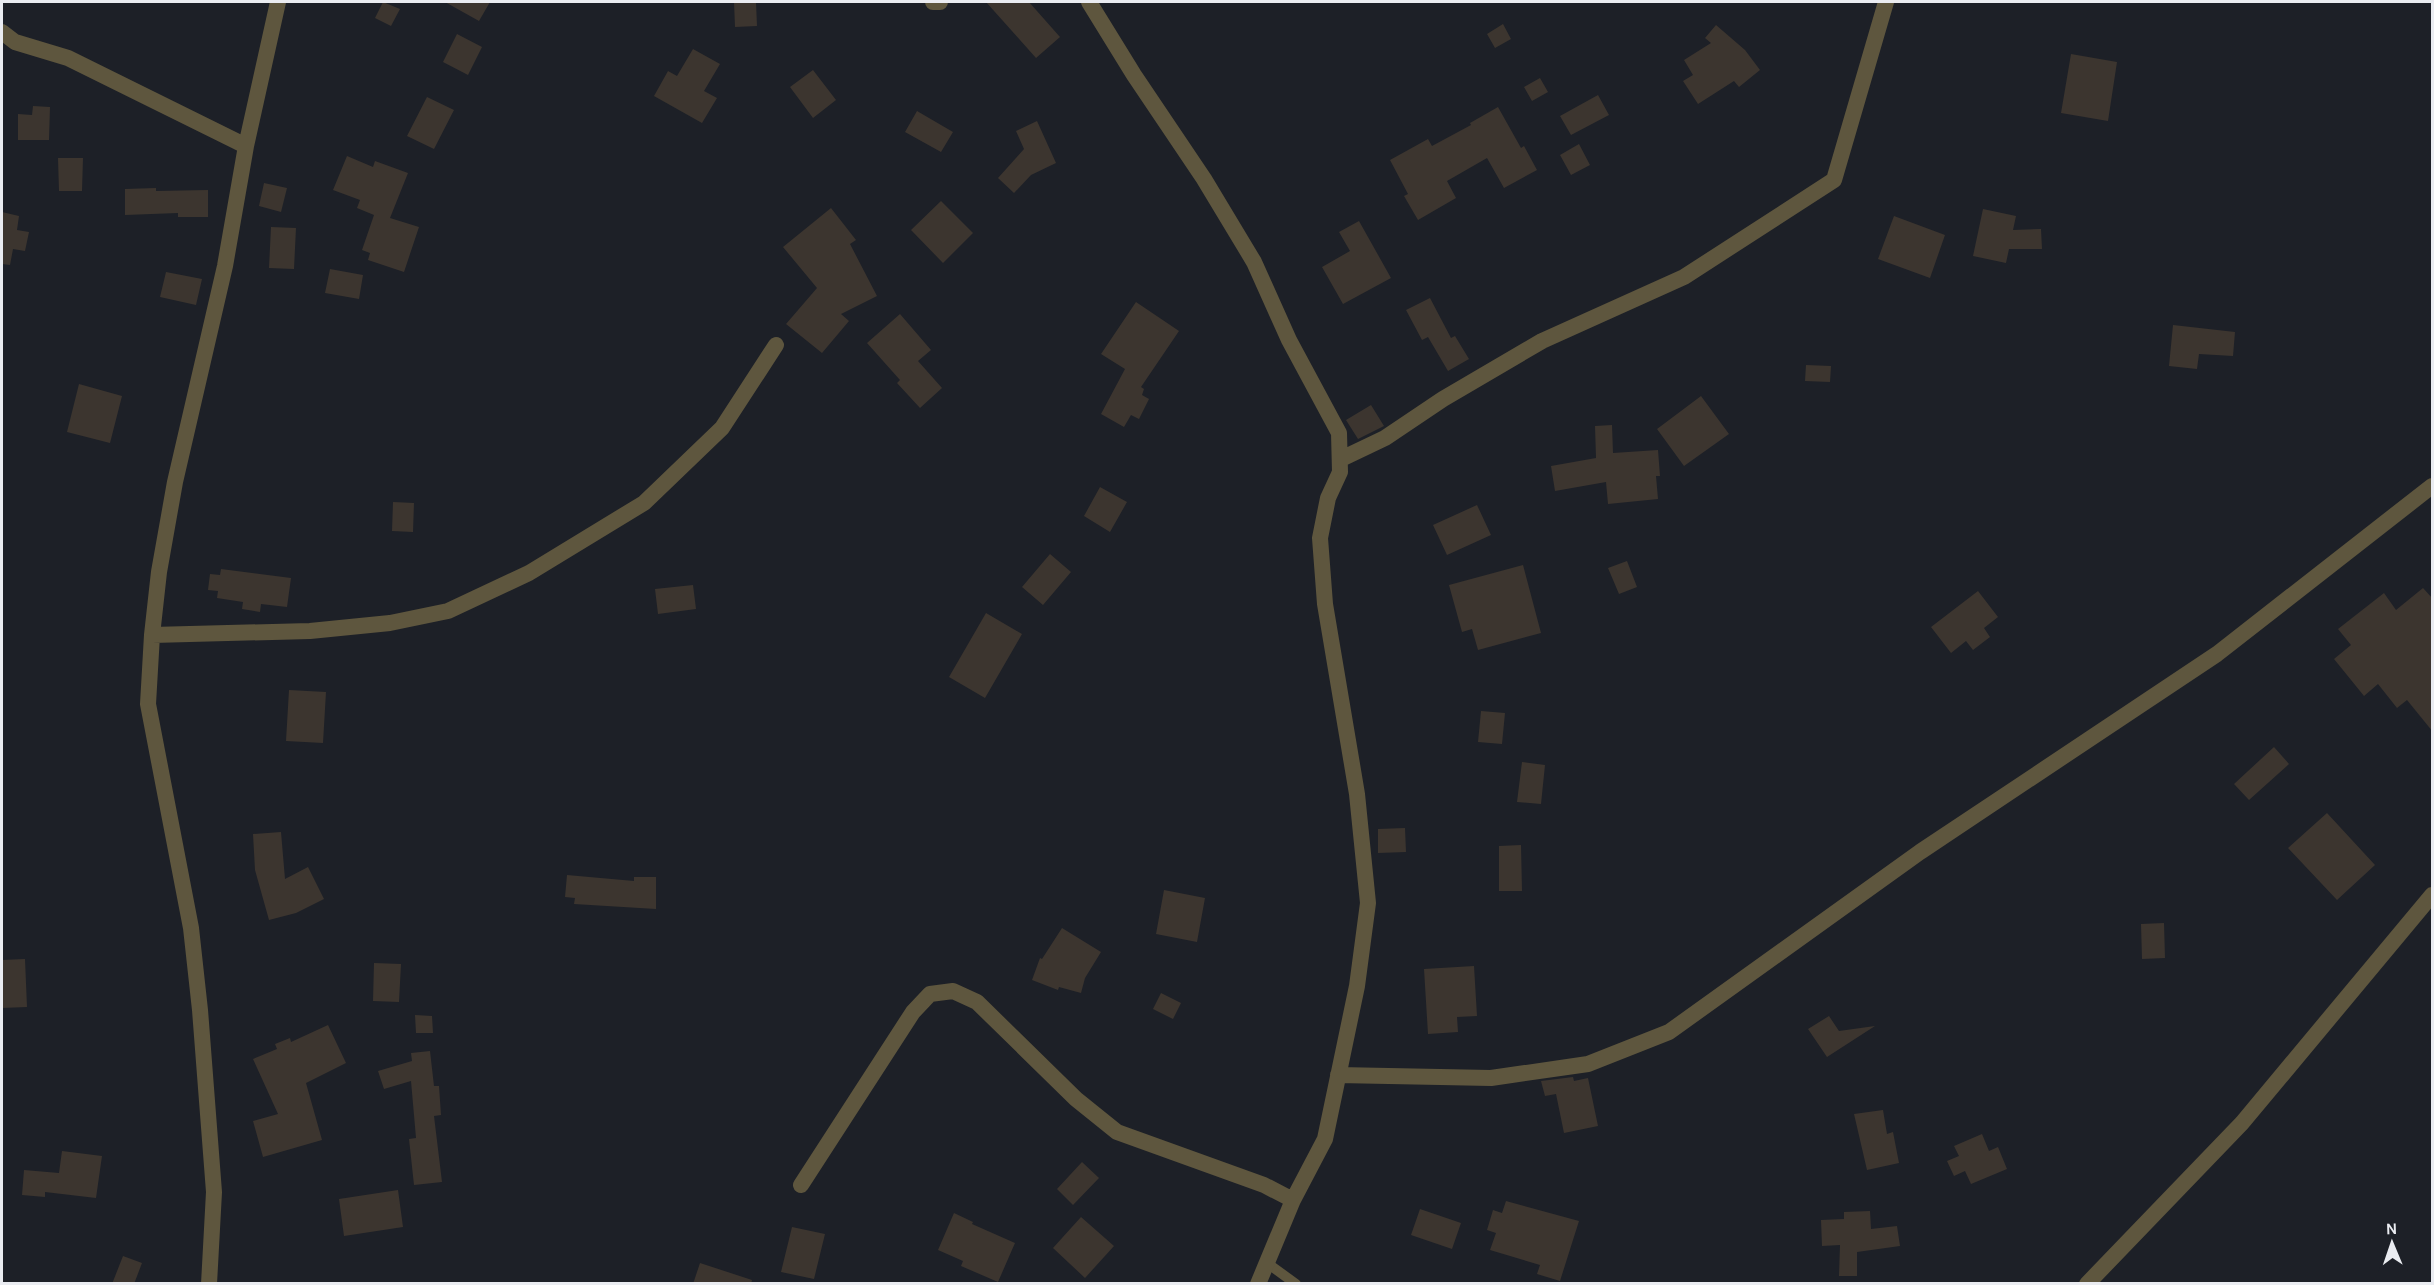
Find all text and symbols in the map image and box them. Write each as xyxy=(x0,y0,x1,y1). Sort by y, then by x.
north arrow xyxy=(2362,1213,2422,1273)
text: N xyxy=(2385,1219,2398,1238)

